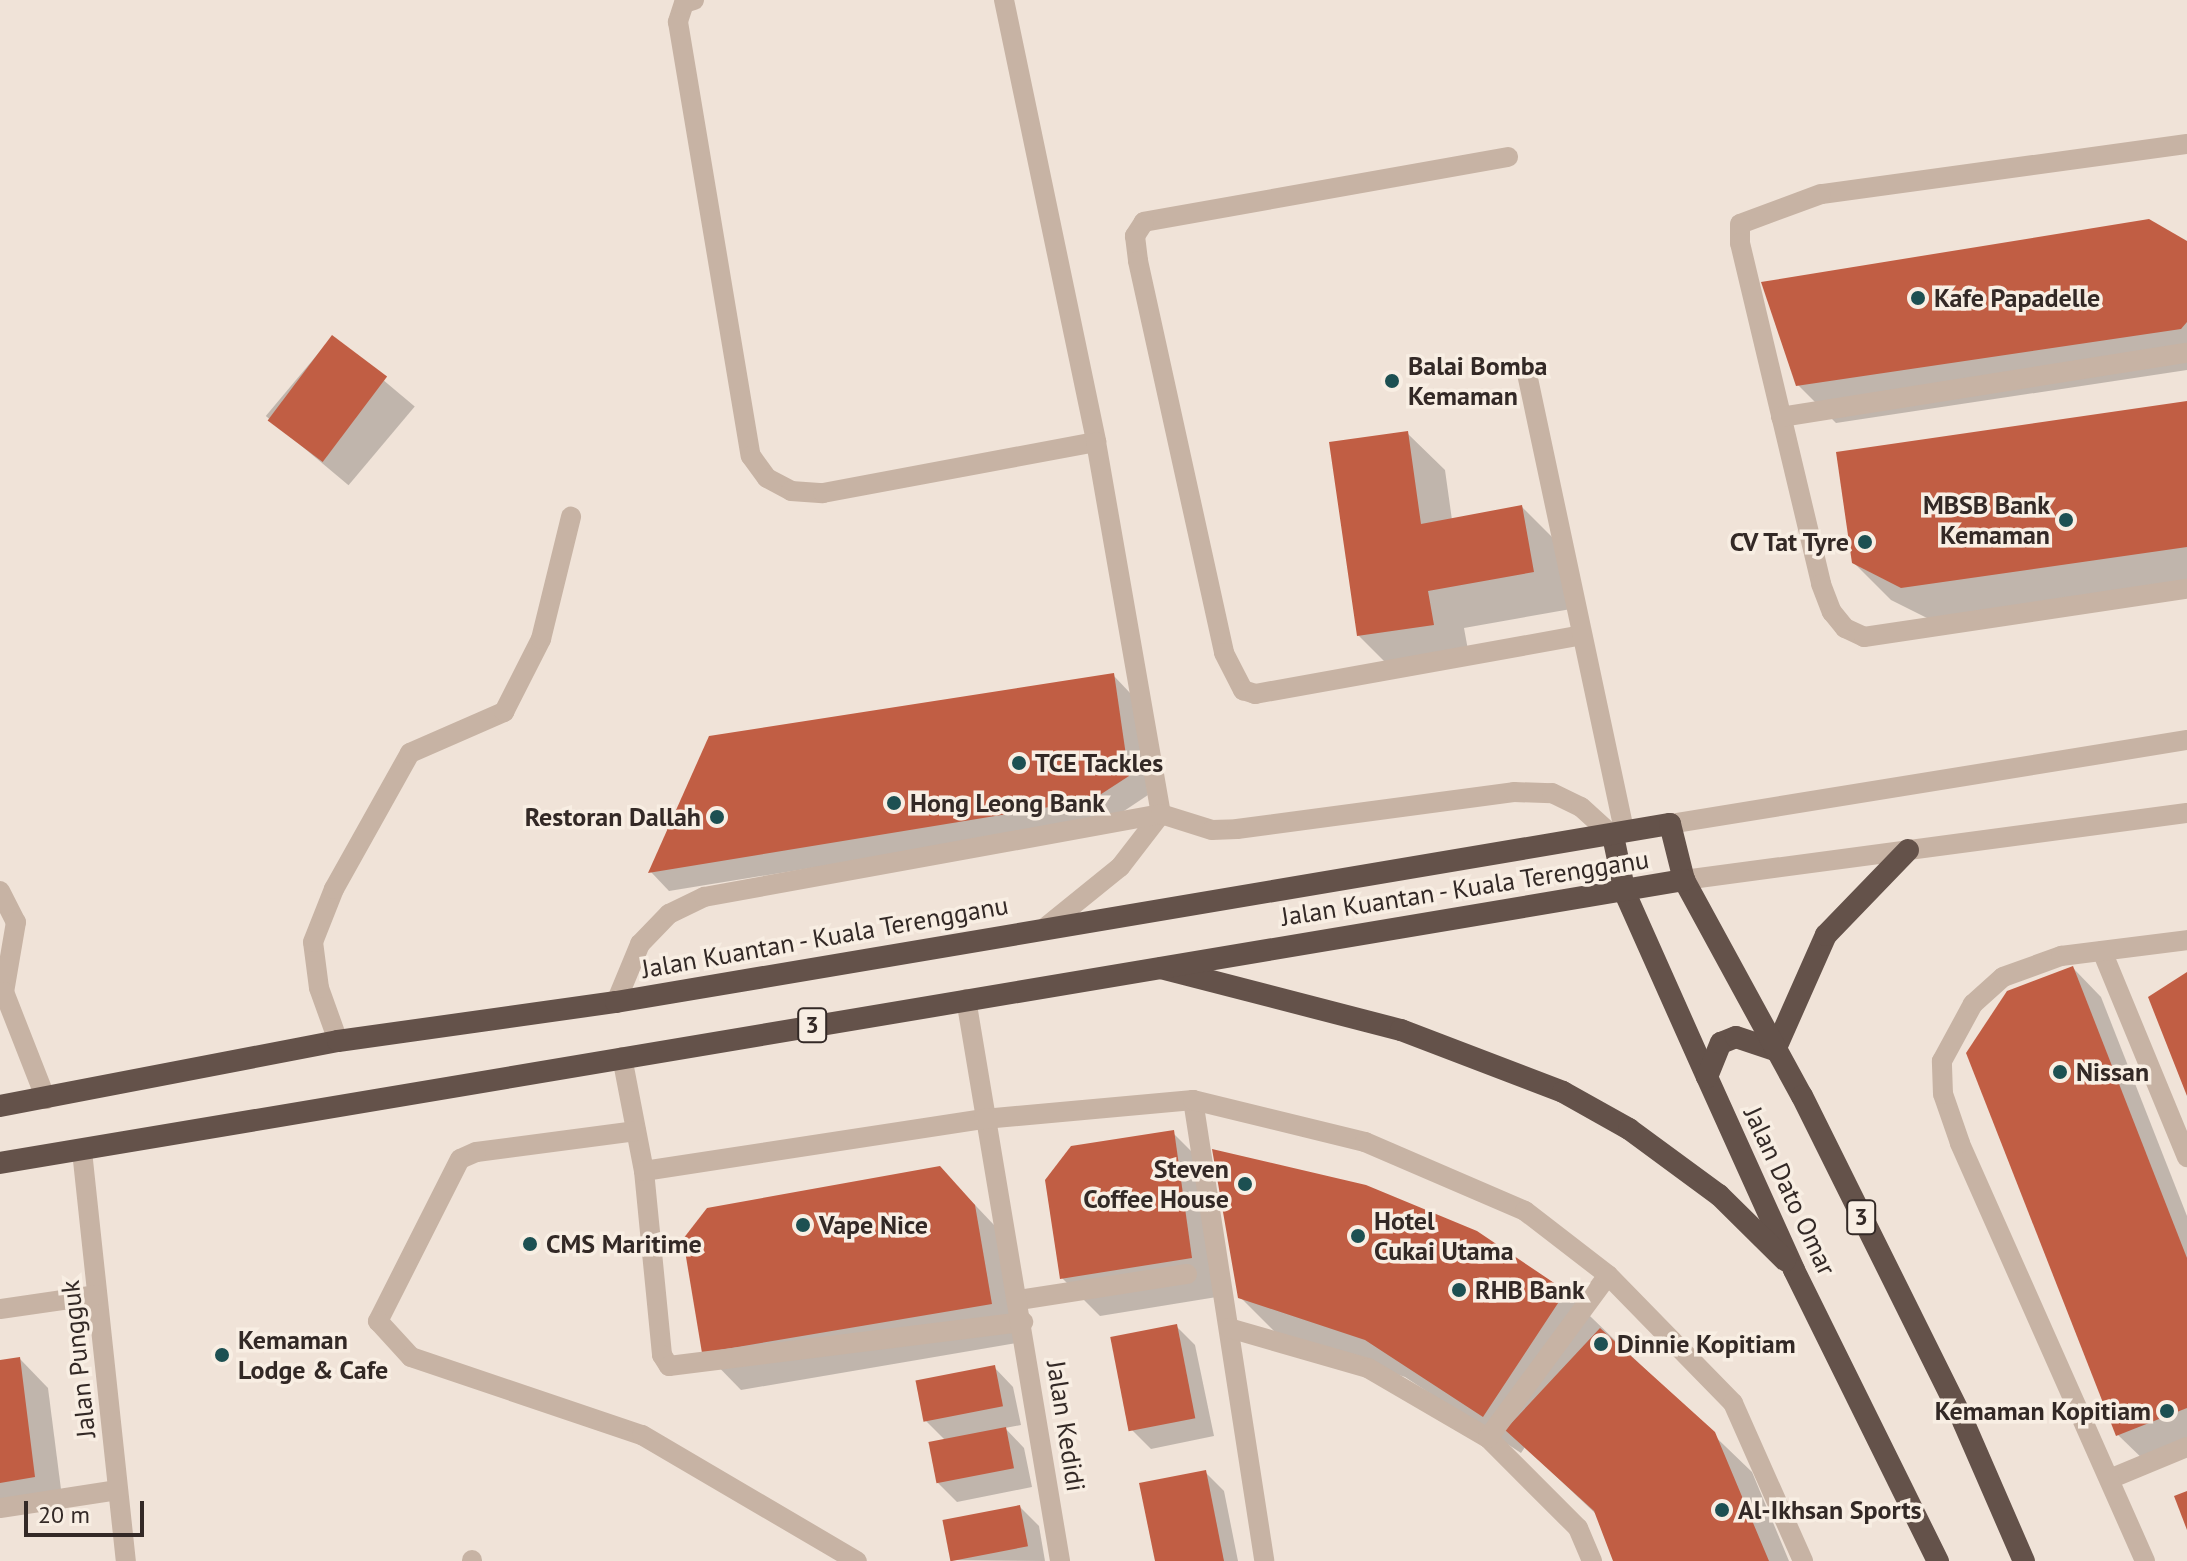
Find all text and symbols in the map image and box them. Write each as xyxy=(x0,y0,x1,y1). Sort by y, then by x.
place label: Kafe Papadelle xyxy=(1934,282,2100,314)
marker: Kafe Papadelle xyxy=(1909,289,1927,307)
place label: Balai Bomba Kemaman xyxy=(1408,350,1547,412)
marker: Balai Bomba Kemaman xyxy=(1383,372,1401,390)
place label: MBSB Bank Kemaman xyxy=(1923,489,2050,550)
marker: MBSB Bank Kemaman xyxy=(2057,511,2075,529)
place label: CV Tat Tyre xyxy=(1727,526,1849,558)
marker: CV Tat Tyre xyxy=(1856,533,1874,551)
place label: TCE Tackles xyxy=(1035,747,1164,779)
marker: TCE Tackles xyxy=(1010,754,1028,772)
place label: Hong Leong Bank xyxy=(910,787,1105,819)
marker: Hong Leong Bank xyxy=(885,794,903,812)
place label: Restoran Dallah xyxy=(525,801,701,833)
marker: Restoran Dallah xyxy=(708,808,726,826)
street label: Jalan Kuantan - Kuala Terengganu xyxy=(1277,843,1653,933)
street label: Jalan Kuantan - Kuala Terengganu xyxy=(637,889,1013,985)
road number: 3 xyxy=(796,1005,828,1045)
place label: Nissan xyxy=(2076,1056,2149,1088)
marker: Nissan xyxy=(2051,1063,2069,1081)
street label: Jalan Dato Omar xyxy=(1737,1102,1843,1280)
place label: Steven Coffee House xyxy=(1083,1153,1229,1214)
marker: Steven Coffee House xyxy=(1236,1175,1254,1193)
road number: 3 xyxy=(1845,1197,1877,1237)
place label: Hotel Cukai Utama xyxy=(1374,1205,1514,1266)
place label: Vape Nice xyxy=(819,1209,928,1241)
marker: Vape Nice xyxy=(794,1216,812,1234)
marker: Hotel Cukai Utama xyxy=(1349,1227,1367,1245)
place label: CMS Maritime xyxy=(546,1228,702,1260)
marker: CMS Maritime xyxy=(521,1235,539,1253)
place label: RHB Bank xyxy=(1475,1274,1585,1306)
street label: Jalan Pungguk xyxy=(54,1279,102,1439)
marker: RHB Bank xyxy=(1450,1281,1468,1299)
place label: Kemaman Lodge & Cafe xyxy=(238,1324,388,1386)
place label: Dinnie Kopitiam xyxy=(1617,1328,1796,1360)
marker: Dinnie Kopitiam xyxy=(1592,1335,1610,1353)
marker: Kemaman Lodge & Cafe xyxy=(213,1346,231,1364)
street label: Jalan Kedidi xyxy=(1040,1358,1092,1494)
place label: Kemaman Kopitiam xyxy=(1935,1395,2151,1427)
marker: Kemaman Kopitiam xyxy=(2158,1402,2176,1420)
scale bar xyxy=(28,1485,148,1535)
place label: Al-Ikhsan Sports xyxy=(1738,1494,1921,1526)
text: 20 m xyxy=(38,1499,90,1530)
marker: Al-Ikhsan Sports xyxy=(1713,1501,1731,1519)

